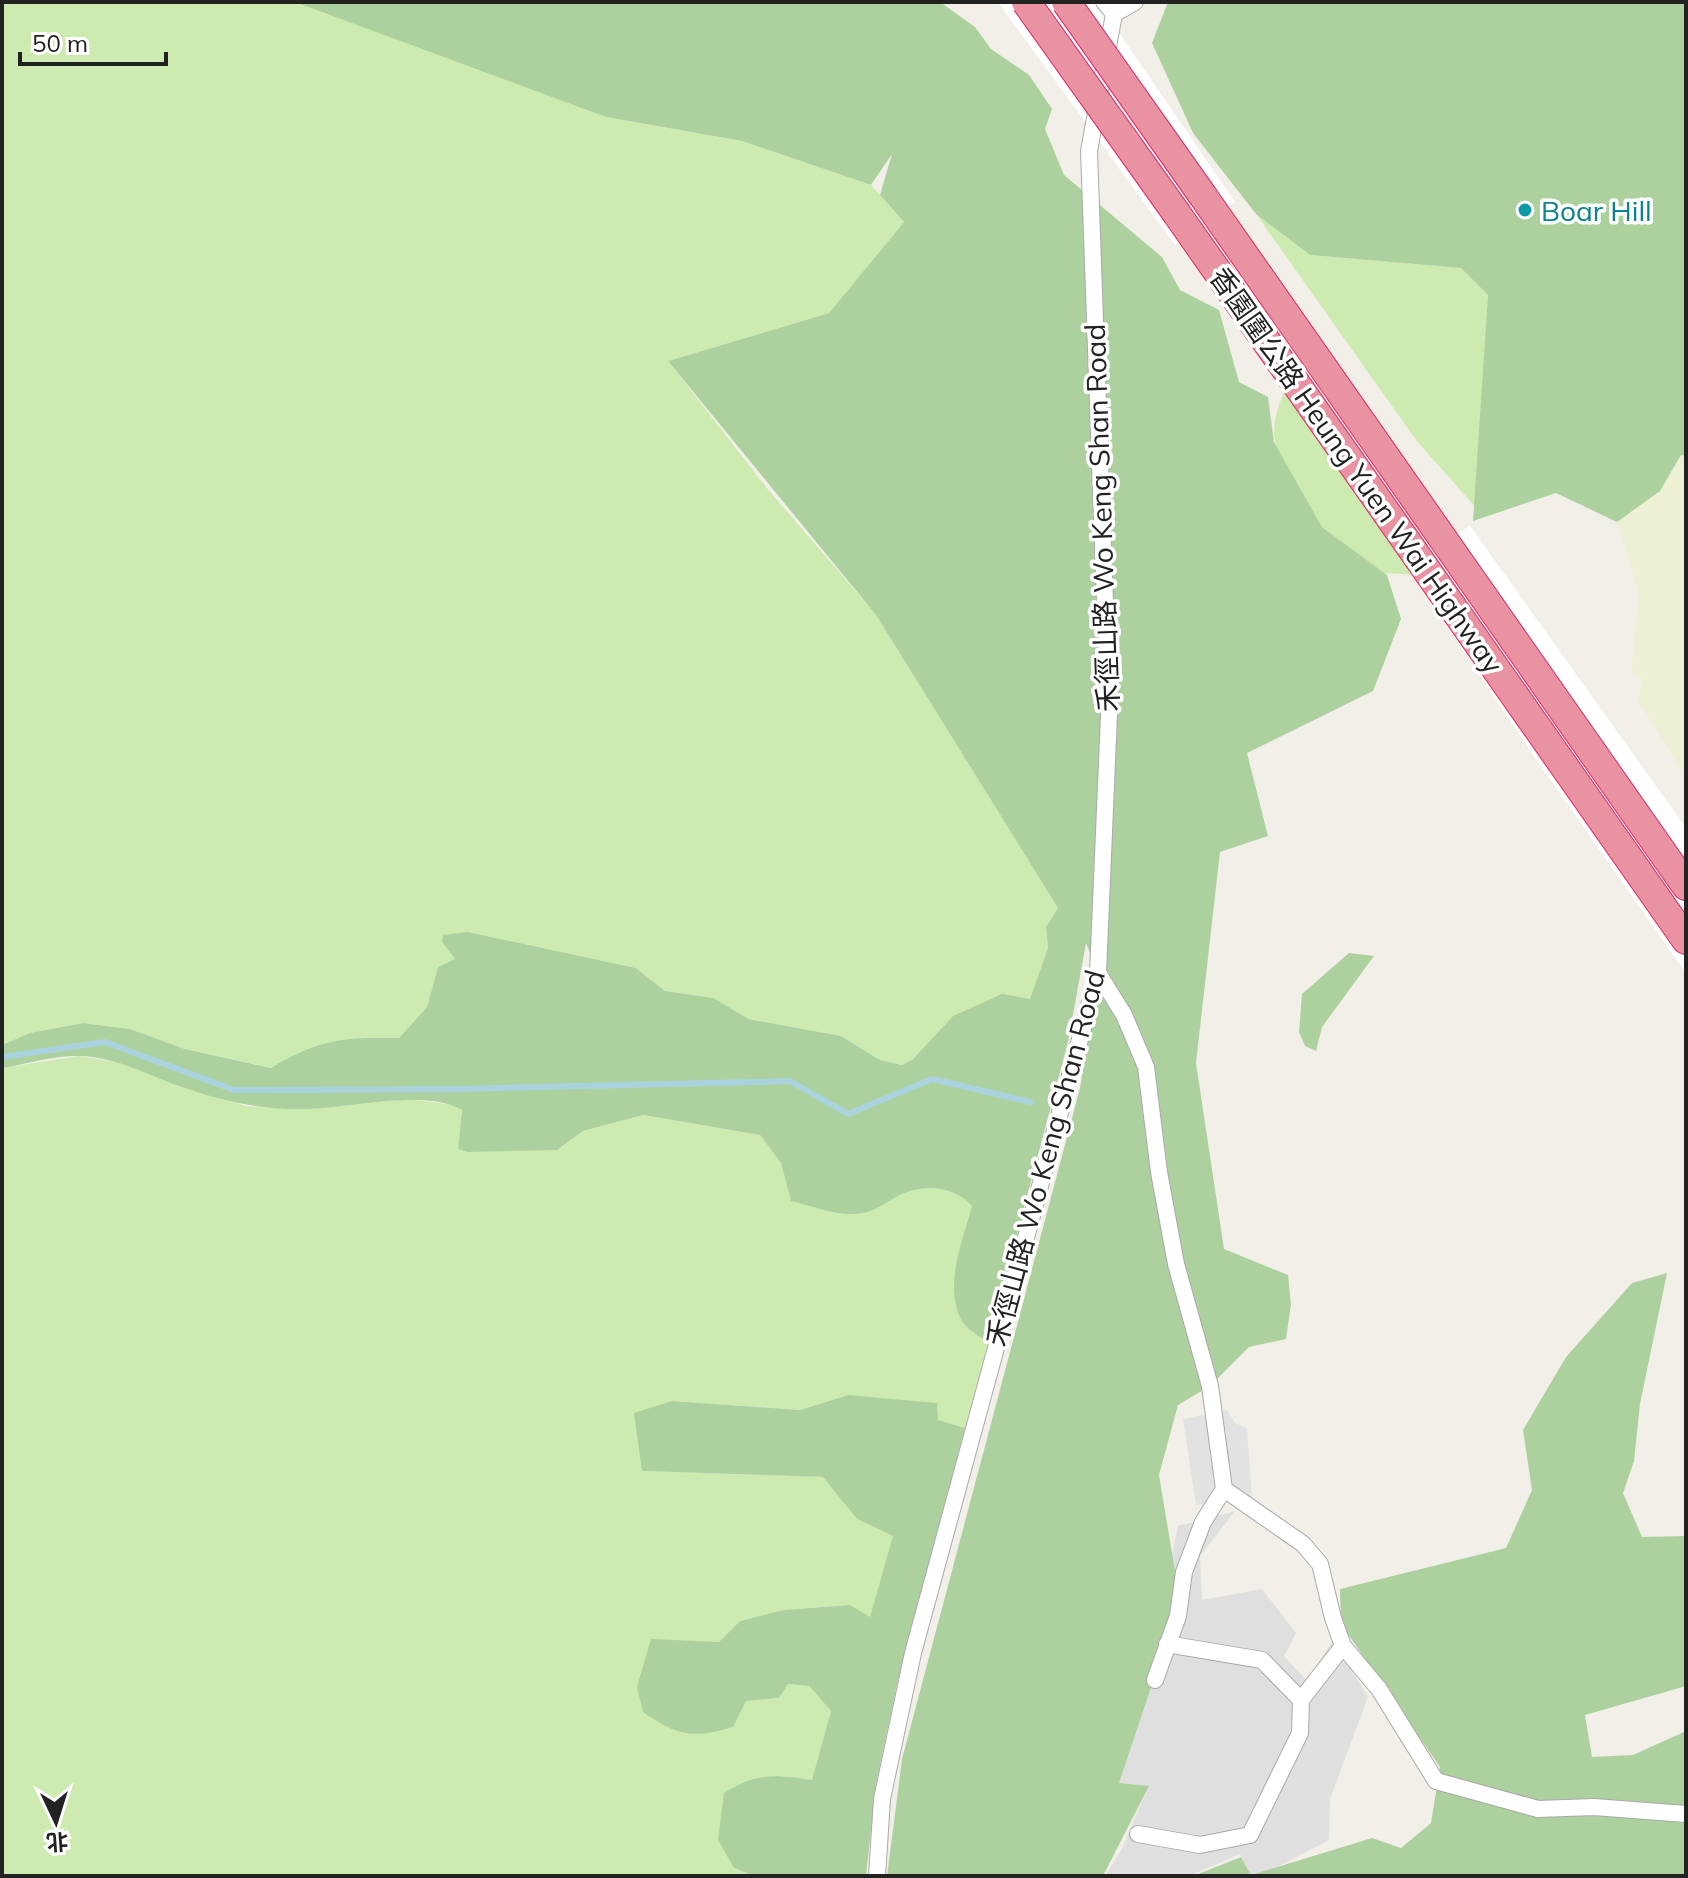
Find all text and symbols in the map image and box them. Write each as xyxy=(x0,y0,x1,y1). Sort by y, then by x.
scale bar xyxy=(20,16,166,66)
text: 50 m xyxy=(32,28,88,58)
place label: Boar Hill xyxy=(1541,193,1652,228)
marker: Boar Hill xyxy=(1516,201,1534,219)
street label: 香園圍公路 Heung Yuen Wai Highway xyxy=(1203,260,1511,680)
street label: 禾徑山路 Wo Keng Shan Road xyxy=(1077,323,1125,713)
street label: 禾徑山路 Wo Keng Shan Road xyxy=(978,966,1112,1350)
north arrow xyxy=(16,1782,96,1862)
text: 北 xyxy=(45,1827,69,1857)

